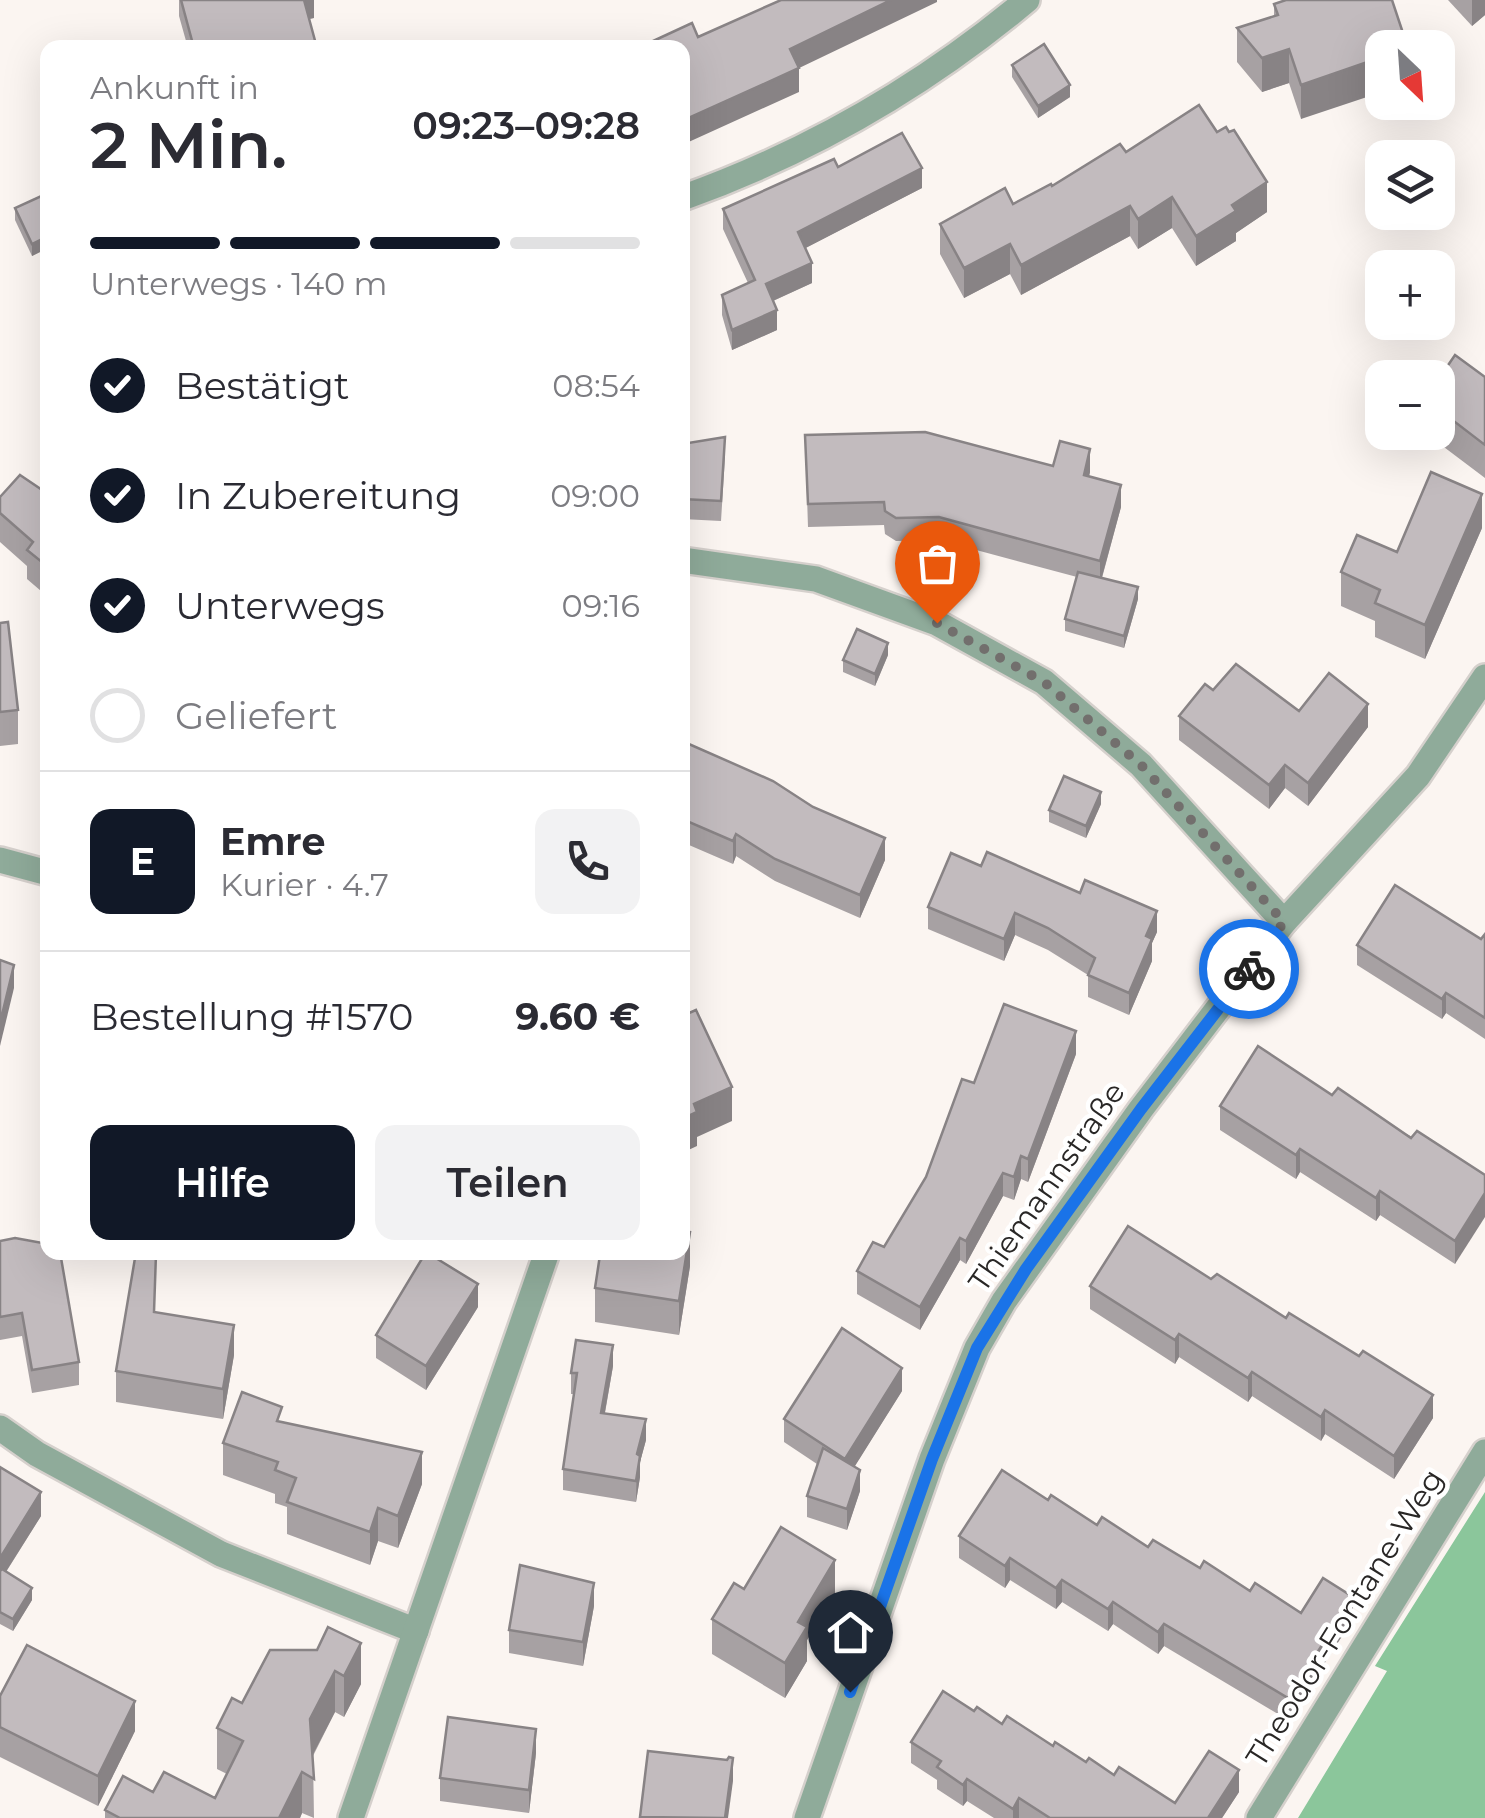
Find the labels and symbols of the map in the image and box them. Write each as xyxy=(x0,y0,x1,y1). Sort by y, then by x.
north arrow xyxy=(1365,30,1455,120)
pin xyxy=(895,521,980,624)
courier xyxy=(1199,919,1299,1019)
street label: Thiemannstraße xyxy=(961,1075,1133,1299)
street label: Theodor-Fontane-Weg xyxy=(1238,1462,1451,1773)
pin xyxy=(808,1590,893,1693)

